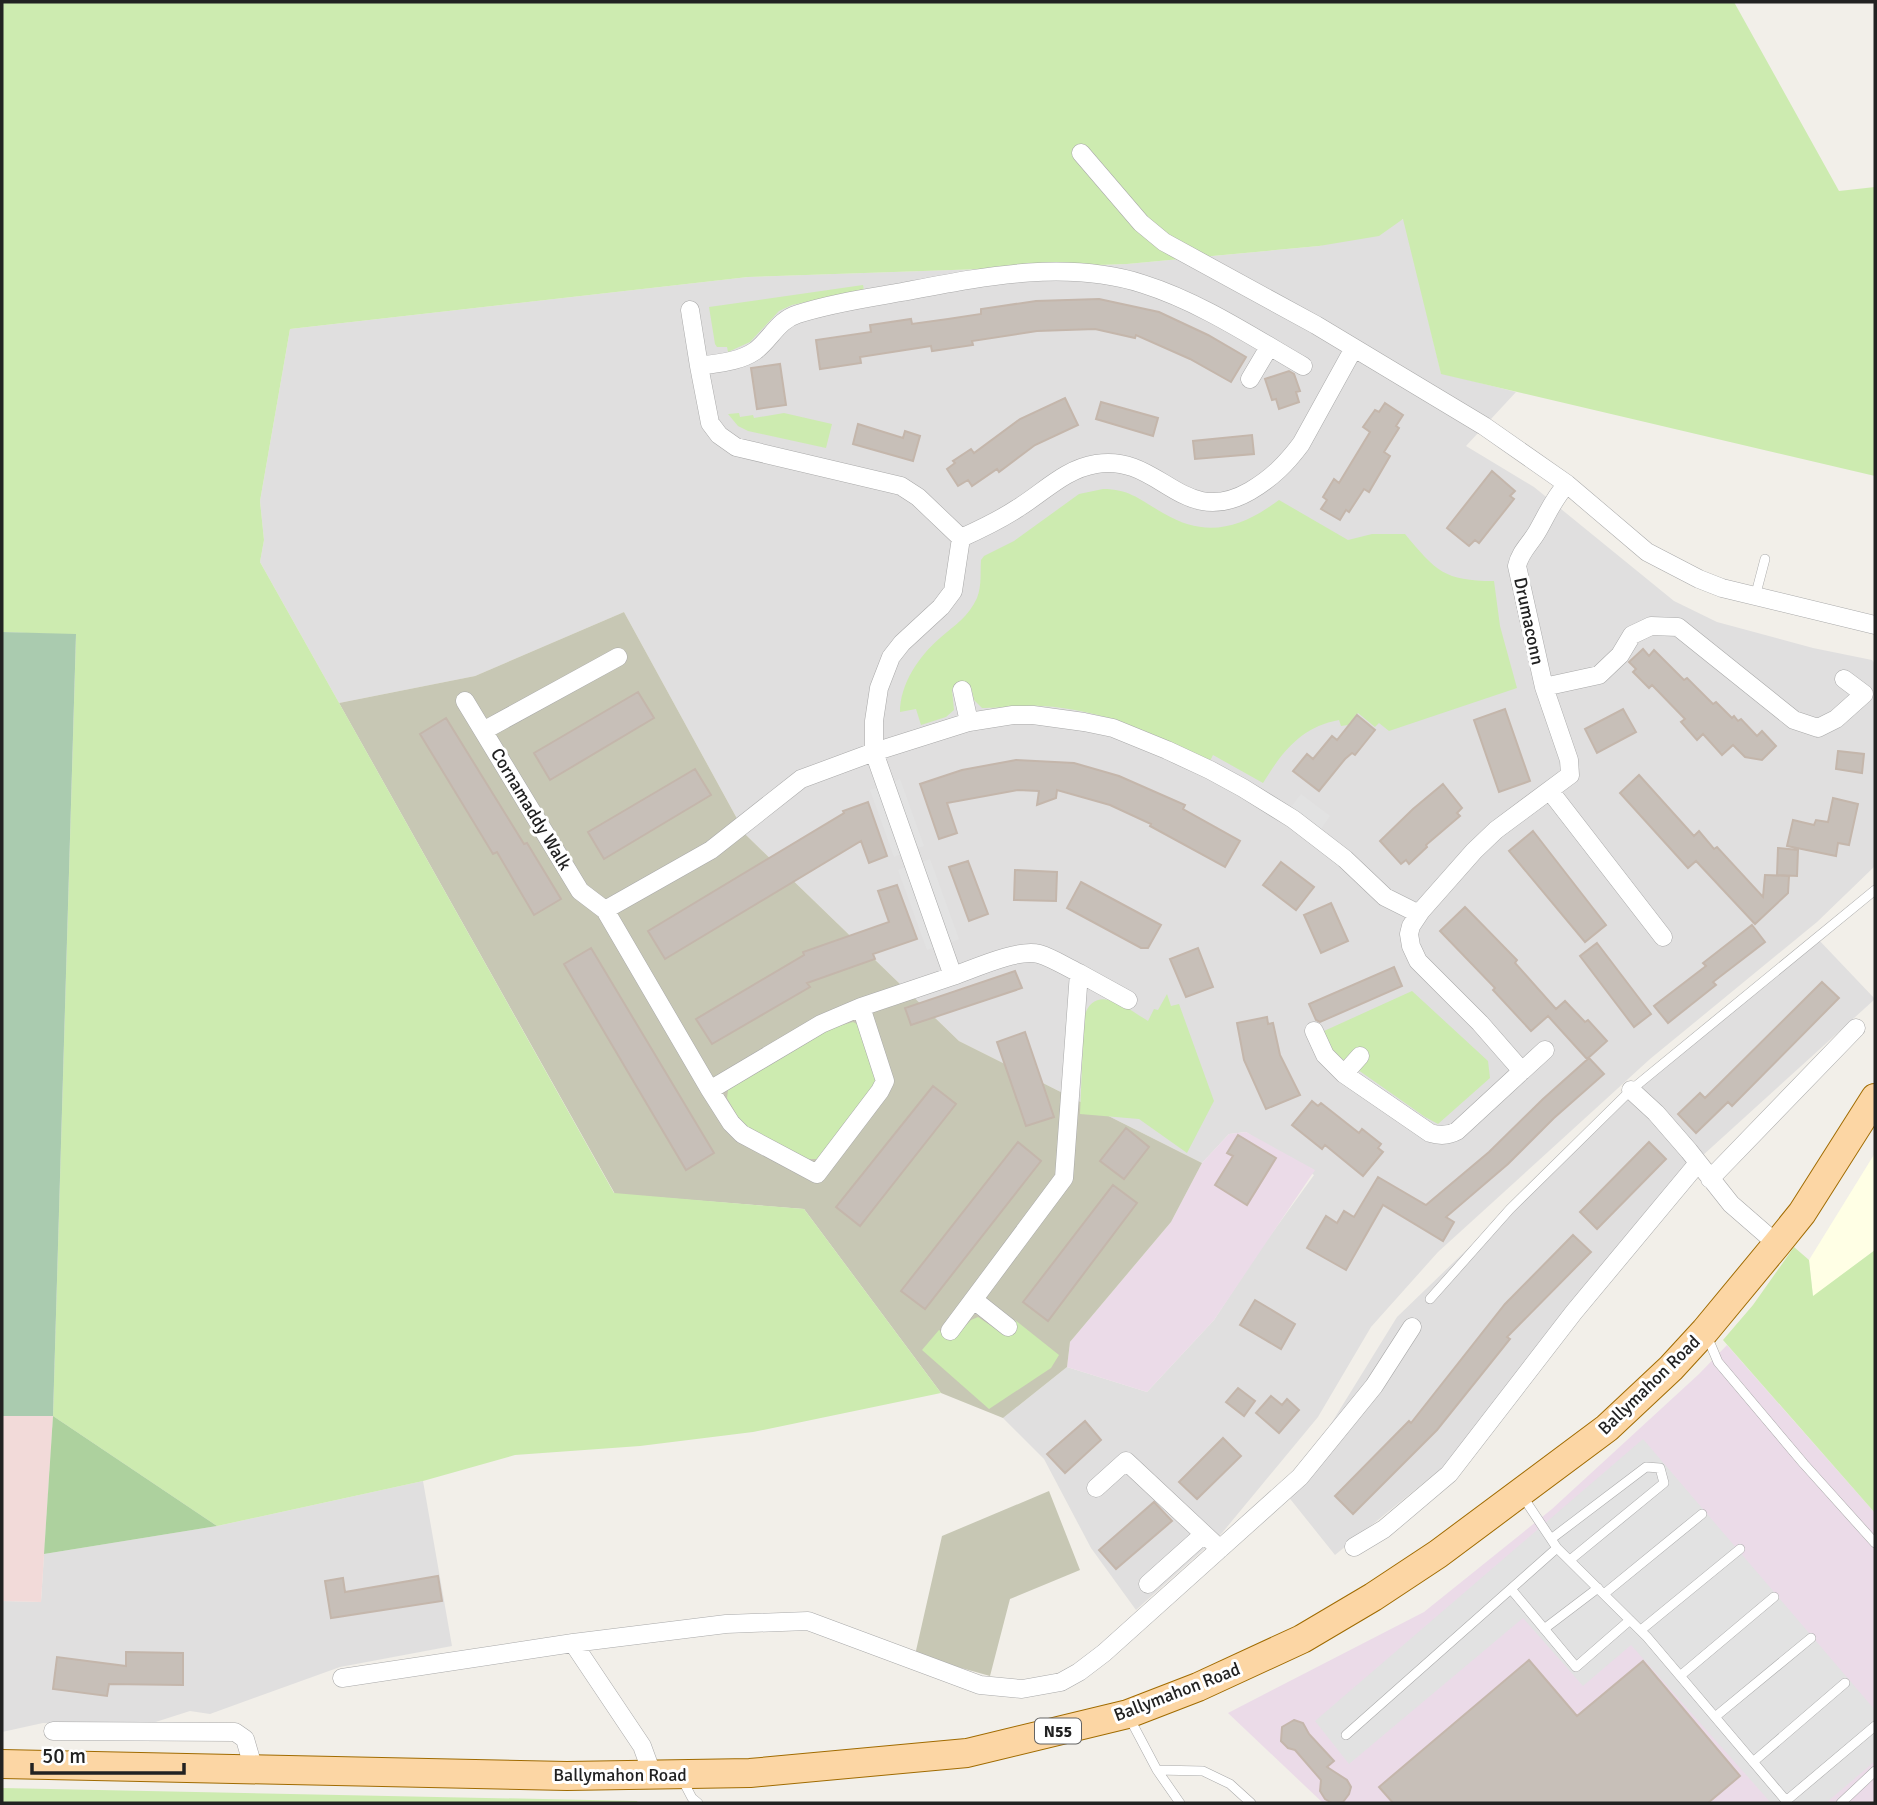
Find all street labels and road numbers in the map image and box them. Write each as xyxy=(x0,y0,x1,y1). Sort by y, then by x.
street label: Drumaconn xyxy=(1509,575,1549,667)
street label: Cornamaddy Walk xyxy=(486,744,576,874)
street label: Ballymahon Road xyxy=(1593,1331,1705,1439)
street label: Ballymahon Road xyxy=(1111,1658,1243,1726)
road number: N55 xyxy=(1035,1718,1081,1744)
street label: Ballymahon Road xyxy=(553,1764,687,1786)

